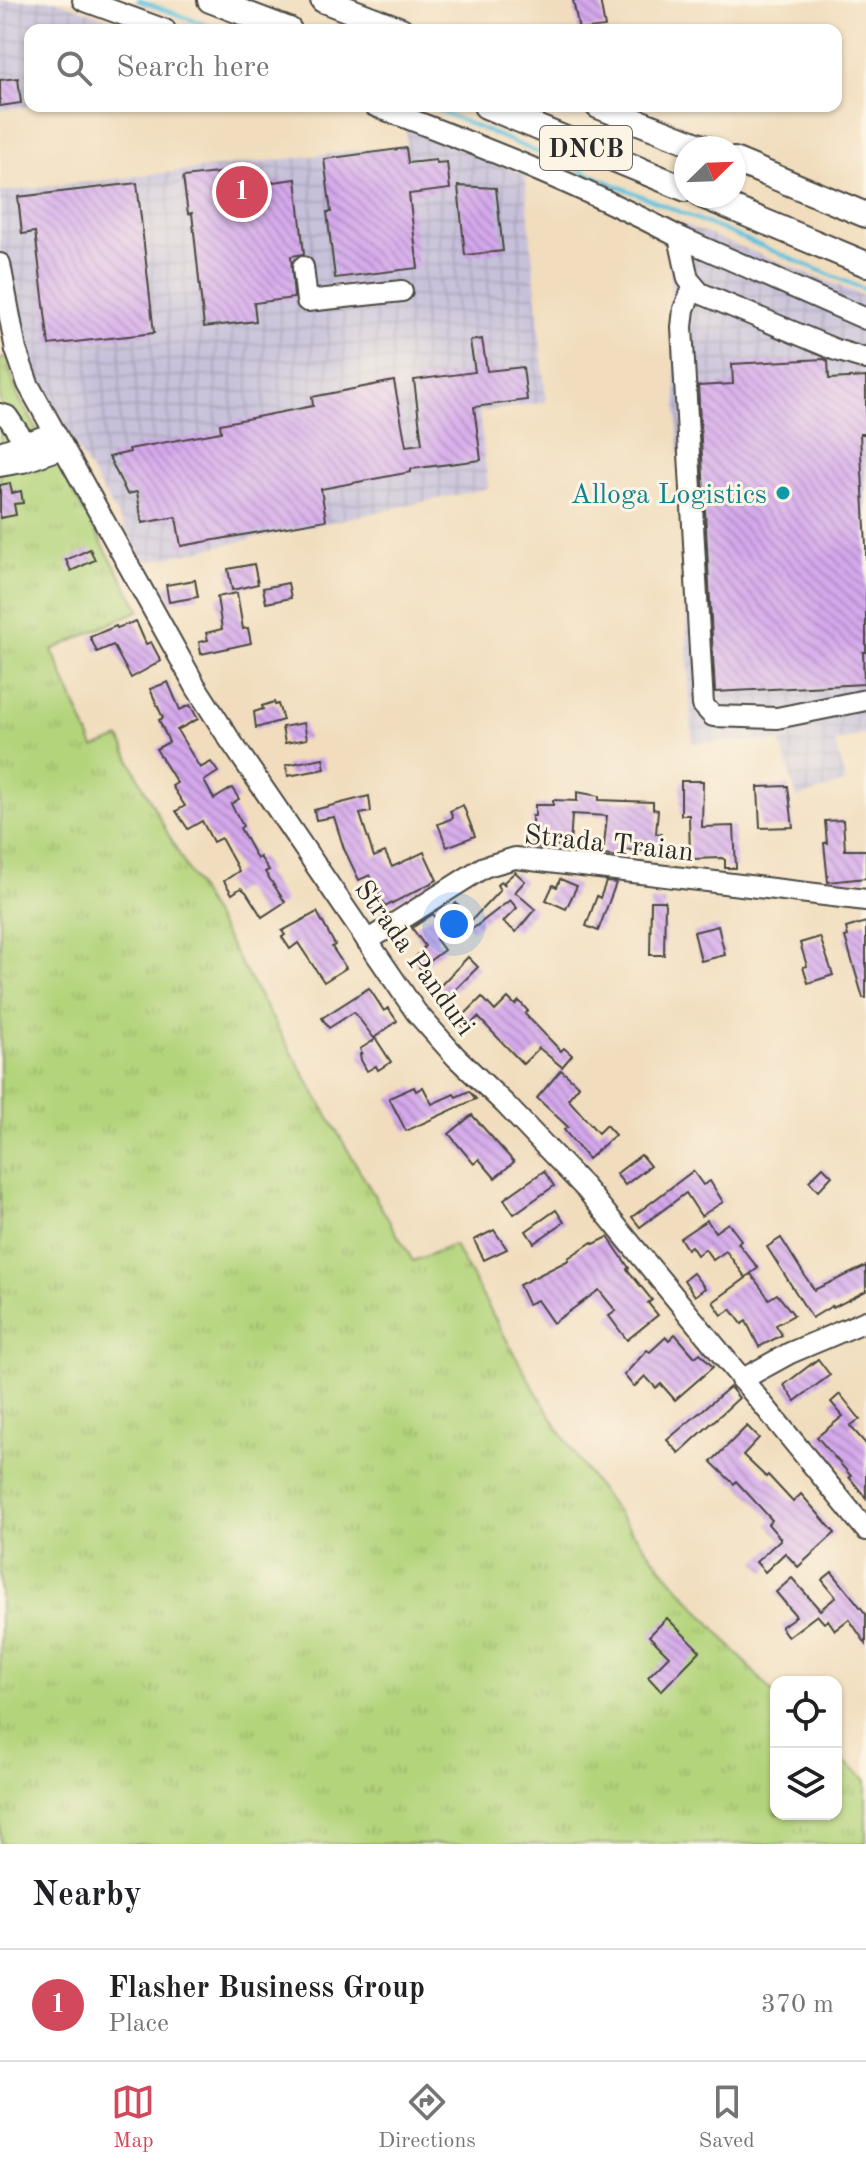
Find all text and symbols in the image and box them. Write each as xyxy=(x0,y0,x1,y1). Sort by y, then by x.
search box xyxy=(24,24,842,112)
icon: search xyxy=(52,46,96,90)
text: Search here xyxy=(116,53,270,83)
road number: DNCB xyxy=(540,126,632,170)
north arrow xyxy=(674,136,746,208)
pin: 1 xyxy=(216,162,268,222)
place label: Alloga Logistics xyxy=(571,482,767,510)
marker: Alloga Logistics xyxy=(774,484,792,502)
street label: Strada Traian xyxy=(522,822,695,868)
street label: Strada Panduri xyxy=(348,876,479,1041)
your location xyxy=(434,904,474,944)
map controls xyxy=(770,1676,842,1820)
button: locate xyxy=(770,1676,842,1748)
button: layers xyxy=(770,1748,842,1820)
text: Nearby xyxy=(32,1879,142,1913)
text: Flasher Business Group xyxy=(108,1974,425,2004)
text: 1 xyxy=(50,1992,66,2018)
text: 370 m xyxy=(761,1992,834,2018)
text: Place xyxy=(108,2011,169,2037)
tab: Map xyxy=(111,2080,155,2155)
tab: Directions xyxy=(378,2080,476,2155)
tab: Saved xyxy=(699,2080,755,2155)

